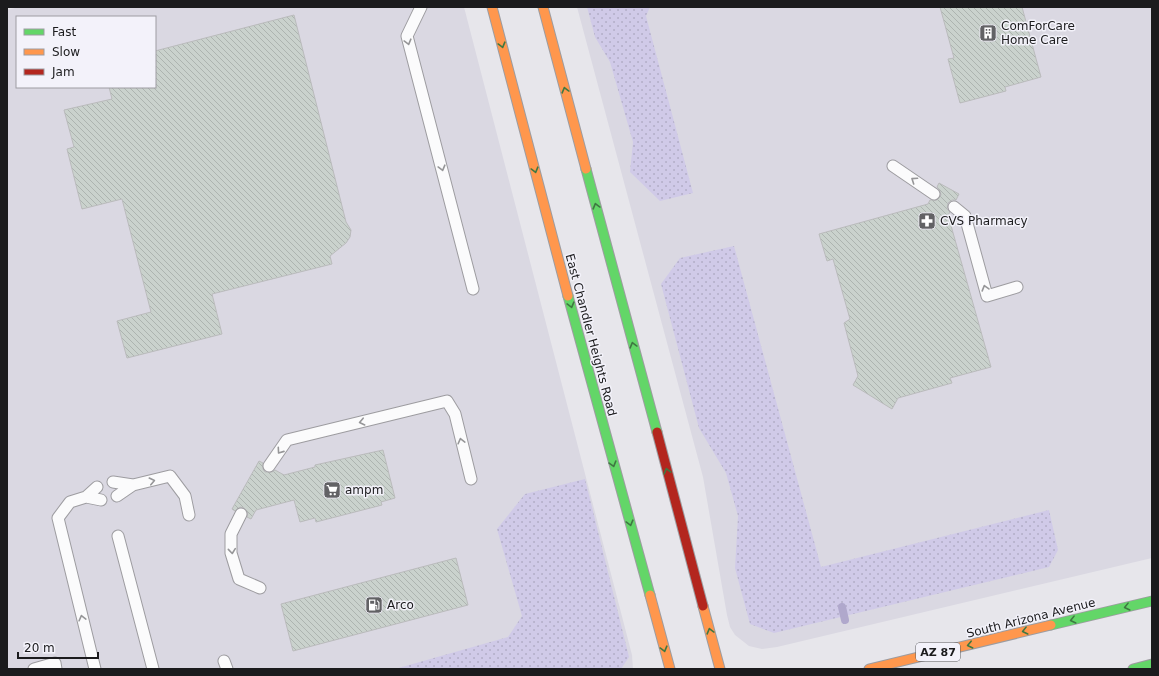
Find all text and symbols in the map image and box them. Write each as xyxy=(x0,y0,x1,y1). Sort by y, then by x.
legend xyxy=(16,16,156,88)
place label: ComForCare Home Care xyxy=(1001,19,1075,47)
building icon: ComForCare Home Care xyxy=(978,23,998,43)
text: Fast xyxy=(52,25,76,39)
one-way arrow xyxy=(404,39,412,46)
one-way arrow xyxy=(498,41,506,48)
text: Slow xyxy=(52,45,80,59)
text: Jam xyxy=(51,65,75,79)
one-way arrow xyxy=(561,87,569,93)
one-way arrow xyxy=(437,164,446,171)
one-way arrow xyxy=(531,167,539,174)
one-way arrow xyxy=(911,177,918,185)
one-way arrow xyxy=(592,202,600,209)
pharmacy icon: CVS Pharmacy xyxy=(917,211,937,231)
place label: CVS Pharmacy xyxy=(940,214,1028,228)
street label: East Chandler Heights Road xyxy=(563,252,619,418)
one-way arrow xyxy=(981,284,990,291)
one-way arrow xyxy=(566,301,575,308)
one-way arrow xyxy=(629,342,638,349)
one-way arrow xyxy=(359,417,365,425)
one-way arrow xyxy=(458,438,466,444)
one-way arrow xyxy=(278,446,285,453)
one-way arrow xyxy=(608,460,617,467)
one-way arrow xyxy=(663,467,672,474)
one-way arrow xyxy=(149,477,155,485)
supermarket icon: ampm xyxy=(322,480,342,500)
place label: ampm xyxy=(345,483,383,497)
one-way arrow xyxy=(625,520,634,527)
one-way arrow xyxy=(227,547,236,554)
fuel station icon: Arco xyxy=(364,595,384,615)
street label: South Arizona Avenue xyxy=(965,595,1097,641)
place label: Arco xyxy=(387,598,414,612)
one-way arrow xyxy=(1124,602,1130,610)
one-way arrow xyxy=(79,614,87,621)
one-way arrow xyxy=(1069,615,1076,624)
one-way arrow xyxy=(1022,627,1029,635)
one-way arrow xyxy=(706,628,715,635)
scale bar xyxy=(18,634,98,660)
one-way arrow xyxy=(966,640,973,649)
text: 20 m xyxy=(24,641,55,655)
road number: AZ 87 xyxy=(916,643,960,661)
one-way arrow xyxy=(659,645,668,652)

